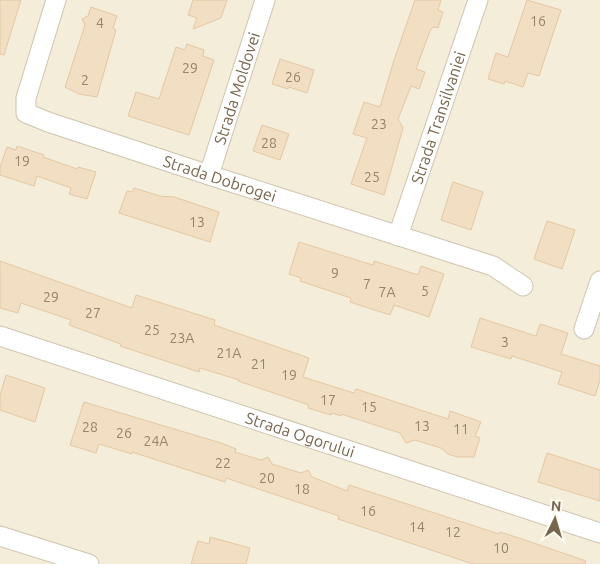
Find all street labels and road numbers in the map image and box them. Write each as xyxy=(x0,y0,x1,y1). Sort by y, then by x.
street label: Strada Moldovei xyxy=(210,30,263,147)
street label: Strada Transilvaniei xyxy=(407,49,469,186)
street label: Strada Dobrogei xyxy=(161,152,278,205)
street label: Strada Ogorului xyxy=(243,408,357,461)

